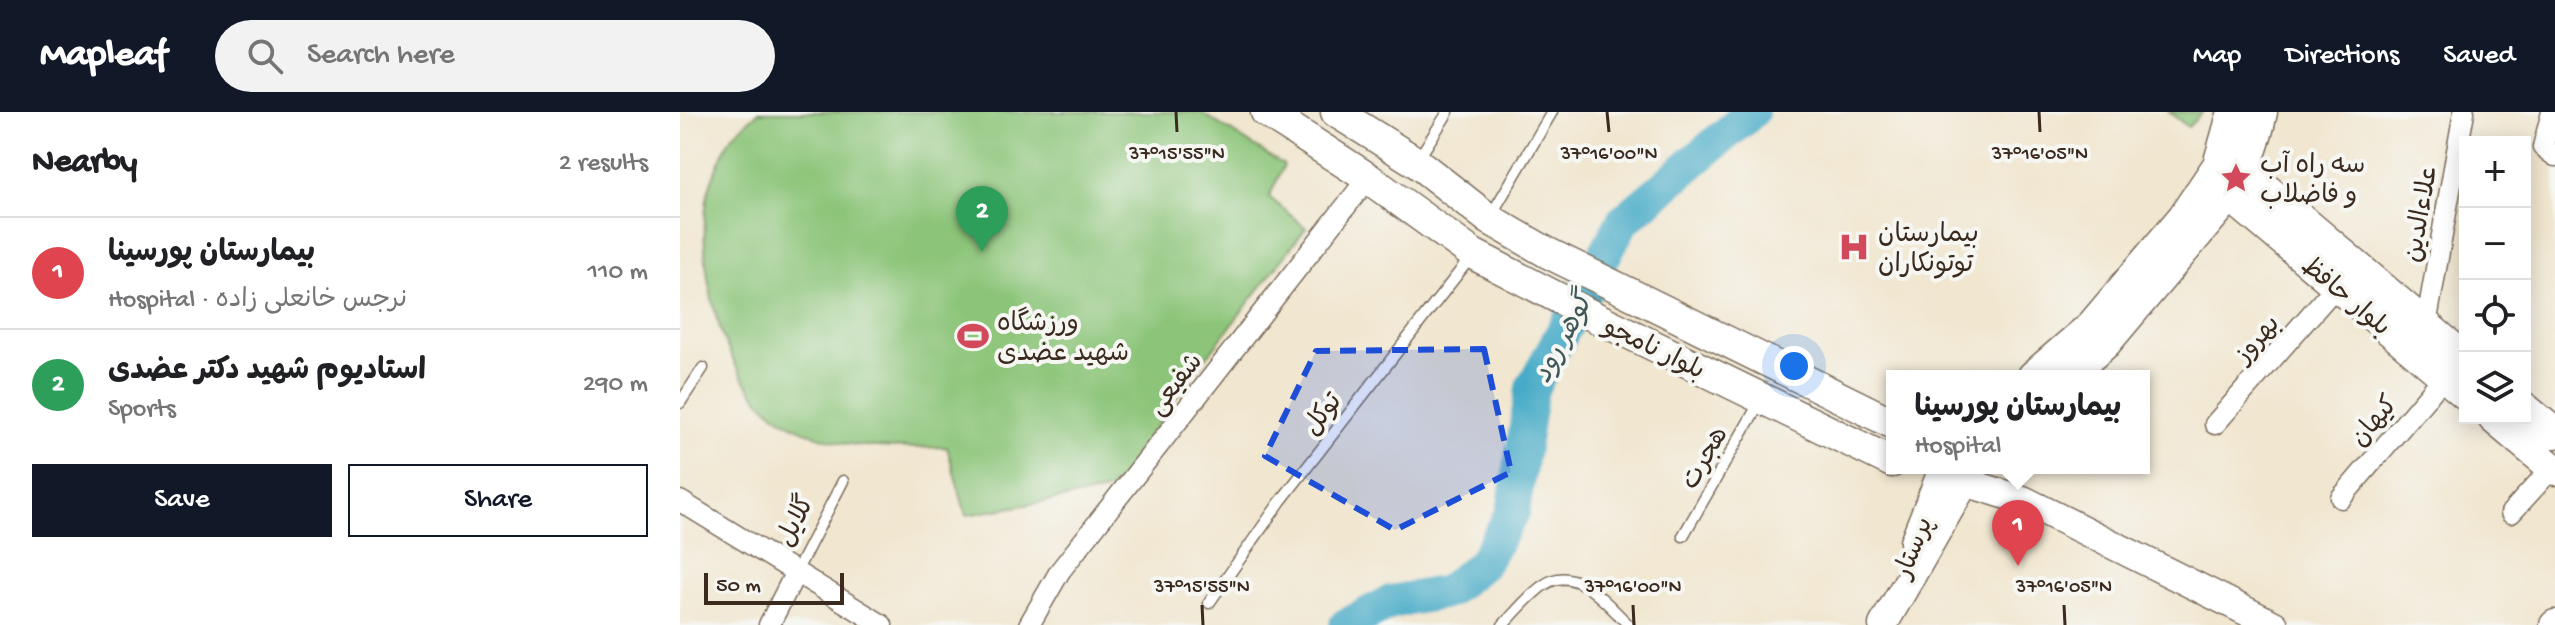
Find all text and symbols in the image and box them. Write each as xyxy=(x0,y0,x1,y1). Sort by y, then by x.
search box xyxy=(215,20,775,92)
text: Mapleaf xyxy=(40,34,167,78)
icon: search xyxy=(243,34,287,78)
text: Search here xyxy=(307,39,455,74)
text: Map xyxy=(2193,40,2241,73)
text: Directions xyxy=(2285,40,2399,73)
text: Saved xyxy=(2443,40,2515,73)
map controls xyxy=(2459,136,2531,424)
button: + xyxy=(2459,136,2531,208)
text: Nearby xyxy=(32,144,137,184)
text: 37°15'55"N xyxy=(1128,144,1225,167)
text: 37°16'00"N xyxy=(1559,144,1658,167)
text: 37°16'05"N xyxy=(1991,144,2088,167)
text: 2 results xyxy=(559,149,648,180)
place label: سه راه آب و فاضلاب xyxy=(2260,150,2365,213)
place icon: سه راه آب و فاضلاب xyxy=(2219,161,2253,195)
street label: علاءالدین xyxy=(2400,165,2447,265)
pin: 2 xyxy=(956,186,1008,252)
button: − xyxy=(2459,208,2531,280)
place label: بیمارستان توتونکاران xyxy=(1878,221,1979,282)
hospital icon: بیمارستان توتونکاران xyxy=(1837,230,1871,264)
text: بیمارستان پورسینا xyxy=(108,237,315,272)
street label: بلوار حافظ xyxy=(2293,252,2395,345)
text: 1 xyxy=(53,258,63,289)
text: 110 m xyxy=(588,258,648,289)
button: locate xyxy=(2459,280,2531,352)
water label: گوهر رود xyxy=(1524,282,1605,390)
text: Hospital · نرجس خانعلی زاده xyxy=(108,286,407,317)
place label: ورزشگاه شهید عضدی xyxy=(997,306,1129,371)
street label: بهروز xyxy=(2229,310,2289,373)
street label: بلوار نامجو xyxy=(1596,312,1709,389)
sports icon: ورزشگاه شهید عضدی xyxy=(956,319,990,353)
your location xyxy=(1774,346,1814,386)
street label: شفیعی xyxy=(1143,348,1212,423)
button: layers xyxy=(2459,352,2531,424)
text: استادیوم شهید دکتر عضدی xyxy=(108,355,426,390)
text: 2 xyxy=(52,370,64,401)
text: 290 m xyxy=(583,370,648,401)
popup xyxy=(1886,370,2150,474)
street label: توکل xyxy=(1298,388,1351,443)
street label: کیهان xyxy=(2346,391,2407,455)
text: بیمارستان پورسینا xyxy=(1914,392,2122,427)
text: Sports xyxy=(108,395,176,426)
street label: هجرت xyxy=(1677,422,1737,496)
text: Hospital xyxy=(1914,432,2002,463)
button: Save xyxy=(32,464,332,537)
button: Share xyxy=(348,464,648,537)
street label: گلایل xyxy=(768,489,824,553)
pin: 1 xyxy=(1992,500,2044,566)
street label: پرستار xyxy=(1889,514,1942,586)
scale bar xyxy=(704,569,844,605)
text: 50 m xyxy=(716,574,761,600)
text: 37°15'55"N xyxy=(1153,577,1250,600)
text: 37°16'00"N xyxy=(1583,577,1682,600)
text: 37°16'05"N xyxy=(2015,577,2112,600)

